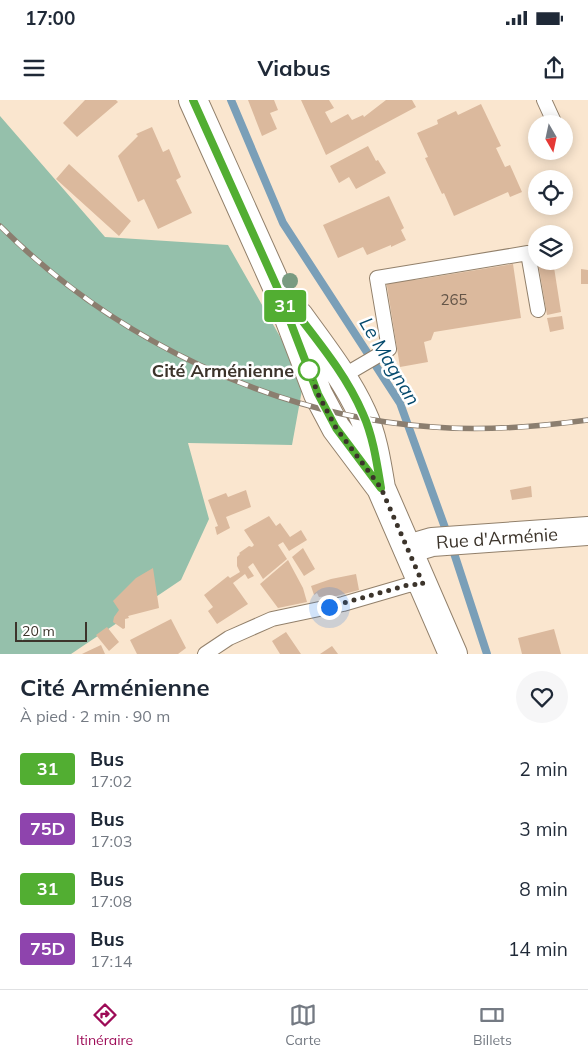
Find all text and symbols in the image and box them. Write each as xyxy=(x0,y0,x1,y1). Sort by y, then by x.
text: 17:00 xyxy=(25,6,75,30)
icon: menu xyxy=(20,54,48,82)
text: Viabus xyxy=(257,54,331,82)
icon: share xyxy=(540,54,568,82)
north arrow xyxy=(528,115,572,160)
map controls xyxy=(528,115,573,270)
button: locate xyxy=(528,170,573,215)
button: layers xyxy=(528,225,573,270)
line badge: 31 xyxy=(262,290,308,322)
house number: 265 xyxy=(440,290,468,309)
text: 31 xyxy=(274,294,296,317)
water label: Le Magnan xyxy=(354,313,426,409)
place label: Cité Arménienne xyxy=(152,359,294,382)
marker: Cité Arménienne xyxy=(298,359,320,381)
street label: Rue d'Arménie xyxy=(435,522,559,554)
your location xyxy=(317,595,342,620)
scale bar xyxy=(15,619,88,642)
text: 20 m xyxy=(22,622,55,640)
button: heart xyxy=(516,671,568,723)
text: Cité Arménienne xyxy=(20,672,210,702)
text: À pied · 2 min · 90 m xyxy=(20,706,170,726)
text: Bus xyxy=(90,747,124,771)
text: 31 xyxy=(37,757,58,780)
text: 2 min xyxy=(519,757,568,781)
text: 17:02 xyxy=(90,771,132,791)
text: Bus xyxy=(90,807,124,831)
text: 75D xyxy=(30,817,65,840)
text: 3 min xyxy=(519,817,568,841)
text: 17:03 xyxy=(90,831,132,851)
text: Bus xyxy=(90,867,124,891)
text: 31 xyxy=(37,877,58,900)
text: 8 min xyxy=(519,877,568,901)
text: 17:08 xyxy=(90,891,132,911)
text: Bus xyxy=(90,927,124,951)
text: 75D xyxy=(30,937,65,960)
text: 14 min xyxy=(508,937,568,961)
text: 17:14 xyxy=(90,951,132,971)
tab: Itinéraire xyxy=(76,1001,133,1049)
tab: Carte xyxy=(285,1001,321,1049)
tab: Billets xyxy=(473,1001,512,1049)

